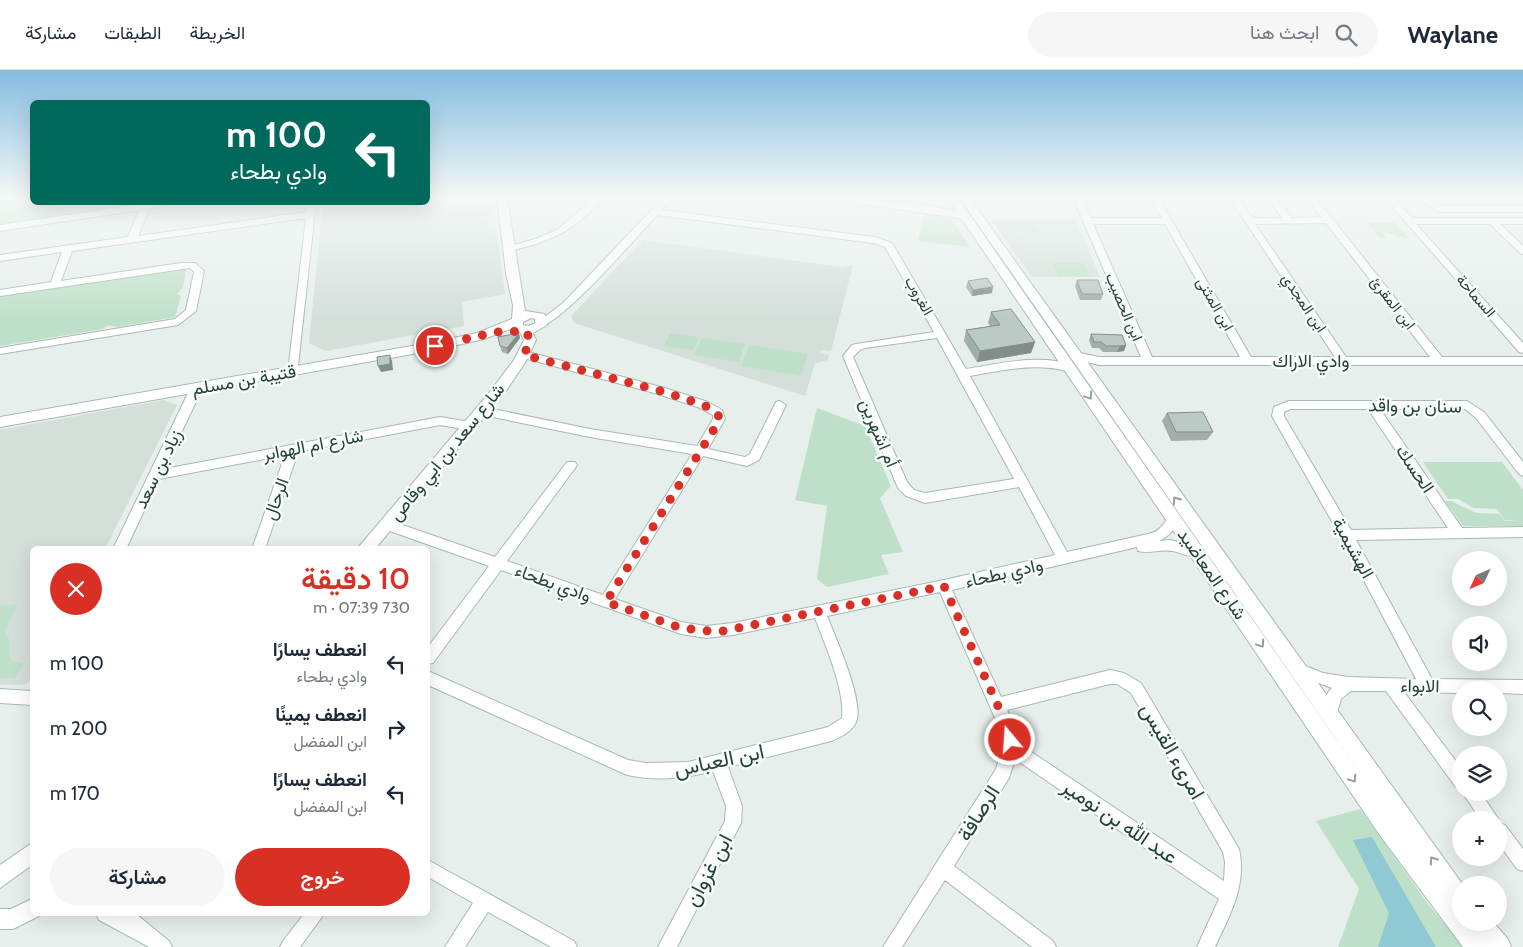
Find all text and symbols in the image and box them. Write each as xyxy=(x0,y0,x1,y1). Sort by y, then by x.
search box xyxy=(1028,12,1378,57)
text: Waylane xyxy=(1408,20,1498,49)
text: ابحث هنا xyxy=(1250,21,1320,44)
icon: search xyxy=(1332,21,1360,49)
text: مشاركة xyxy=(25,22,76,44)
text: الطبقات xyxy=(104,22,161,44)
text: الخريطة xyxy=(189,22,245,44)
text: 100 m xyxy=(226,113,327,156)
icon: left xyxy=(345,120,410,185)
text: وادي بطحاء xyxy=(230,158,327,185)
street label: ابن الحصيب xyxy=(1101,270,1146,344)
street label: ابن المجدي xyxy=(1274,270,1330,338)
street label: السماحة xyxy=(1453,271,1499,321)
street label: الغروب xyxy=(901,273,937,319)
street label: ابن المقرئ xyxy=(1366,273,1419,334)
street label: ابن المثنى xyxy=(1192,274,1238,335)
pin xyxy=(414,325,456,367)
icon: arrive xyxy=(421,332,449,360)
street label: وادي الاراك xyxy=(1273,350,1349,376)
street label: قتيبة بن مسلم xyxy=(190,360,298,401)
street label: شارع سعد بن ابي وقاص xyxy=(385,379,512,528)
one-way arrow xyxy=(1083,390,1092,400)
street label: سنان بن واقد xyxy=(1368,394,1462,418)
street label: أم اشهرين xyxy=(854,395,903,471)
street label: شارع ام الهوابر xyxy=(260,424,365,467)
street label: زياد بن سعد xyxy=(129,426,187,512)
street label: الحسك xyxy=(1391,441,1439,497)
street label: الرحال xyxy=(258,475,294,523)
one-way arrow xyxy=(1173,496,1182,506)
street label: الهشيمية xyxy=(1327,514,1379,582)
street label: شارع المعاضيد xyxy=(1172,524,1251,624)
north arrow xyxy=(1452,551,1508,606)
map controls xyxy=(1452,551,1507,931)
street label: وادي بطحاء xyxy=(963,553,1046,597)
street label: وادي بطحاء xyxy=(511,559,594,611)
text: 10 دقيقة xyxy=(301,560,410,597)
button: close xyxy=(50,563,102,615)
text: 730 m · 07:39 xyxy=(313,598,410,617)
button: sound xyxy=(1452,616,1507,671)
text: انعطف يسارًا xyxy=(273,638,367,661)
one-way arrow xyxy=(1255,639,1264,648)
icon: left xyxy=(382,650,410,678)
text: 100 m xyxy=(50,652,104,675)
text: وادي بطحاء xyxy=(297,667,367,686)
street label: الابواء xyxy=(1400,675,1440,697)
button: search xyxy=(1452,681,1507,736)
street label: امرىء القيس xyxy=(1135,698,1211,804)
text: انعطف يمينًا xyxy=(275,703,367,726)
position arrow xyxy=(983,713,1035,765)
icon: right xyxy=(382,715,410,743)
text: 200 m xyxy=(50,717,107,740)
text: ابن المفضل xyxy=(294,732,367,751)
street label: ابن العباس xyxy=(672,738,766,782)
button: layers xyxy=(1452,746,1507,801)
text: انعطف يسارًا xyxy=(273,768,367,791)
street label: عبد الله بن نومير xyxy=(1056,773,1183,870)
one-way arrow xyxy=(1347,773,1356,782)
icon: left xyxy=(382,780,410,808)
street label: الرصافة xyxy=(951,781,1006,846)
text: 170 m xyxy=(50,782,100,805)
text: ابن المفضل xyxy=(294,797,367,816)
button: + xyxy=(1452,811,1507,866)
street label: ابن غزوان xyxy=(679,830,738,911)
button: مشاركة xyxy=(50,848,225,906)
button: خروج xyxy=(235,848,410,906)
one-way arrow xyxy=(1430,857,1439,866)
button: − xyxy=(1452,876,1507,931)

